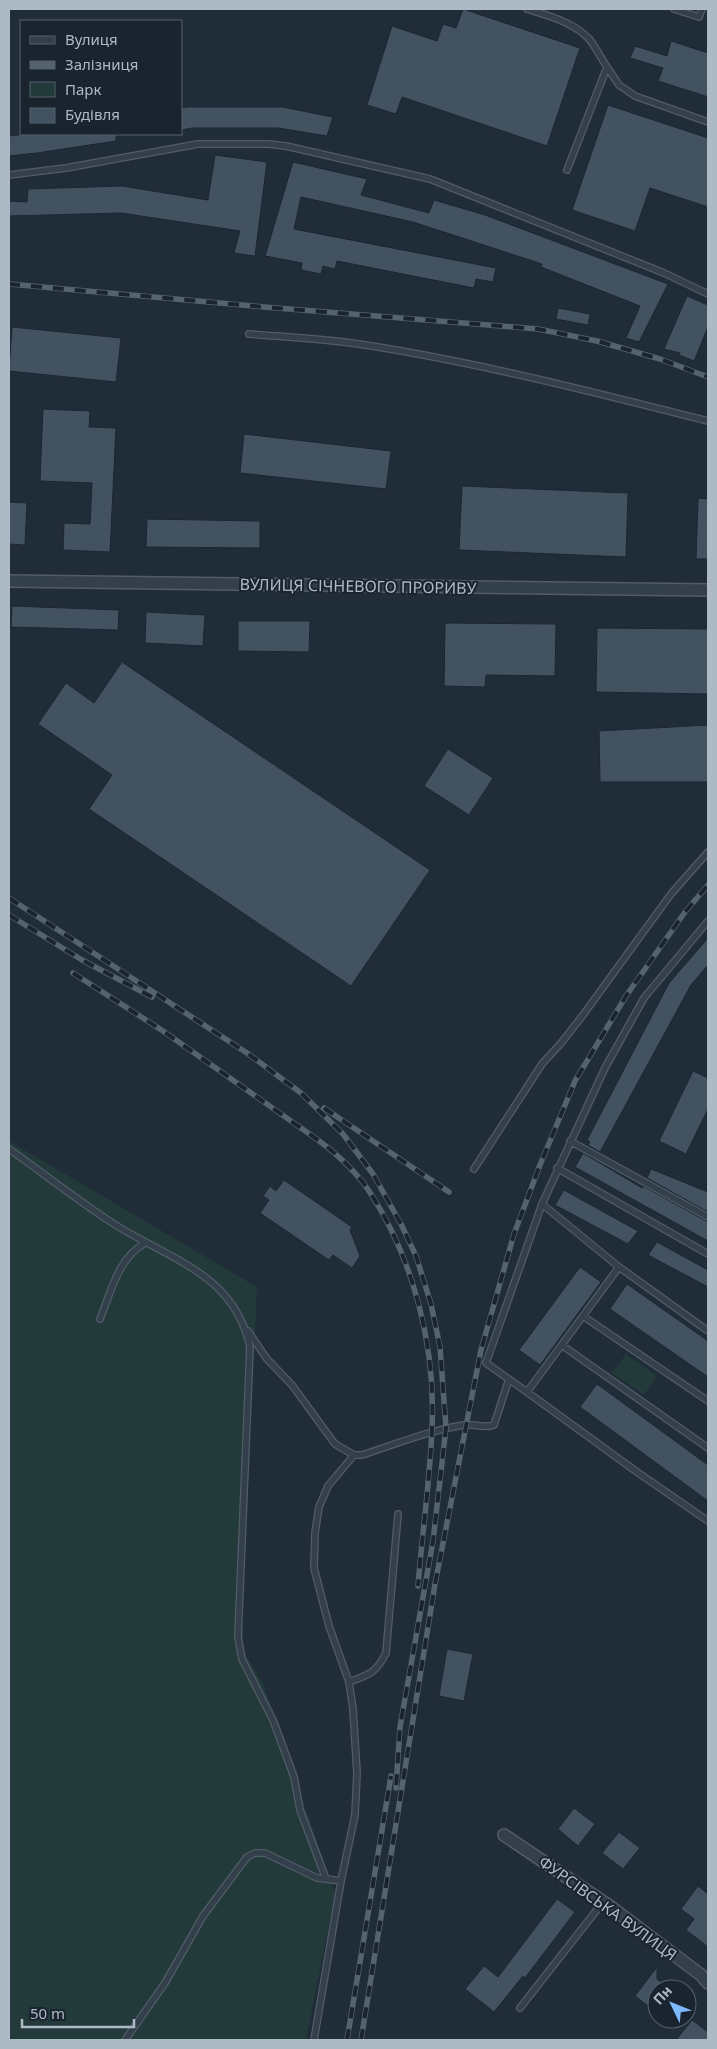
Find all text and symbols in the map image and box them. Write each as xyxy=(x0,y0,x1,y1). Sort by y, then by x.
legend xyxy=(20,20,182,135)
text: Вулиця xyxy=(65,29,118,49)
text: Залізниця xyxy=(65,54,138,74)
text: Парк xyxy=(65,79,101,99)
text: Будівля xyxy=(65,104,120,124)
street label: ВУЛИЦЯ СІЧНЕВОГО ПРОРИВУ xyxy=(239,573,477,599)
street label: ФУРСІВСЬКА ВУЛИЦЯ xyxy=(534,1850,682,1966)
north arrow xyxy=(647,1979,697,2029)
text: Пн xyxy=(648,1981,676,2009)
scale bar xyxy=(22,1996,135,2028)
text: 50 m xyxy=(30,2003,65,2023)

